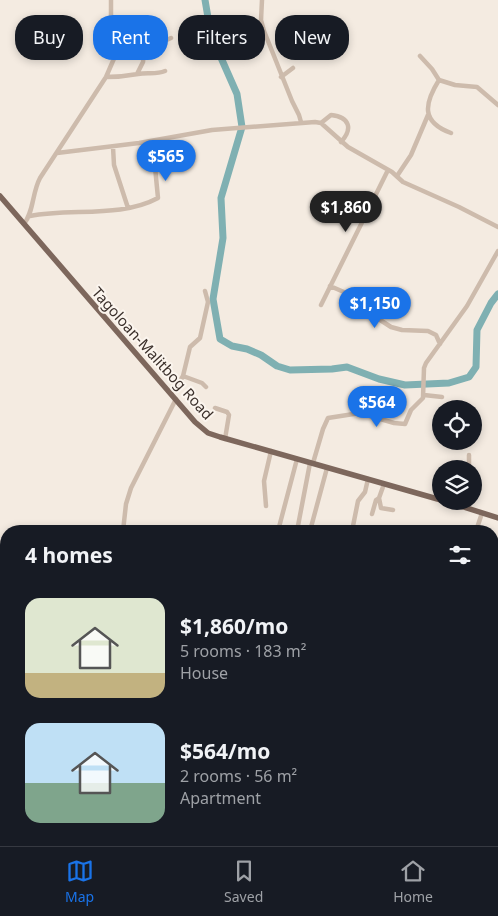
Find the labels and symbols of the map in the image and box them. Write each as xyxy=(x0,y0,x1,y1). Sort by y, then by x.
pin: $565 xyxy=(136,140,196,182)
pin: $1,860 xyxy=(305,190,387,233)
street label: Tagoloan-Malitbog Road xyxy=(88,282,218,424)
pin: $1,150 xyxy=(334,286,416,329)
pin: $564 xyxy=(347,386,407,428)

